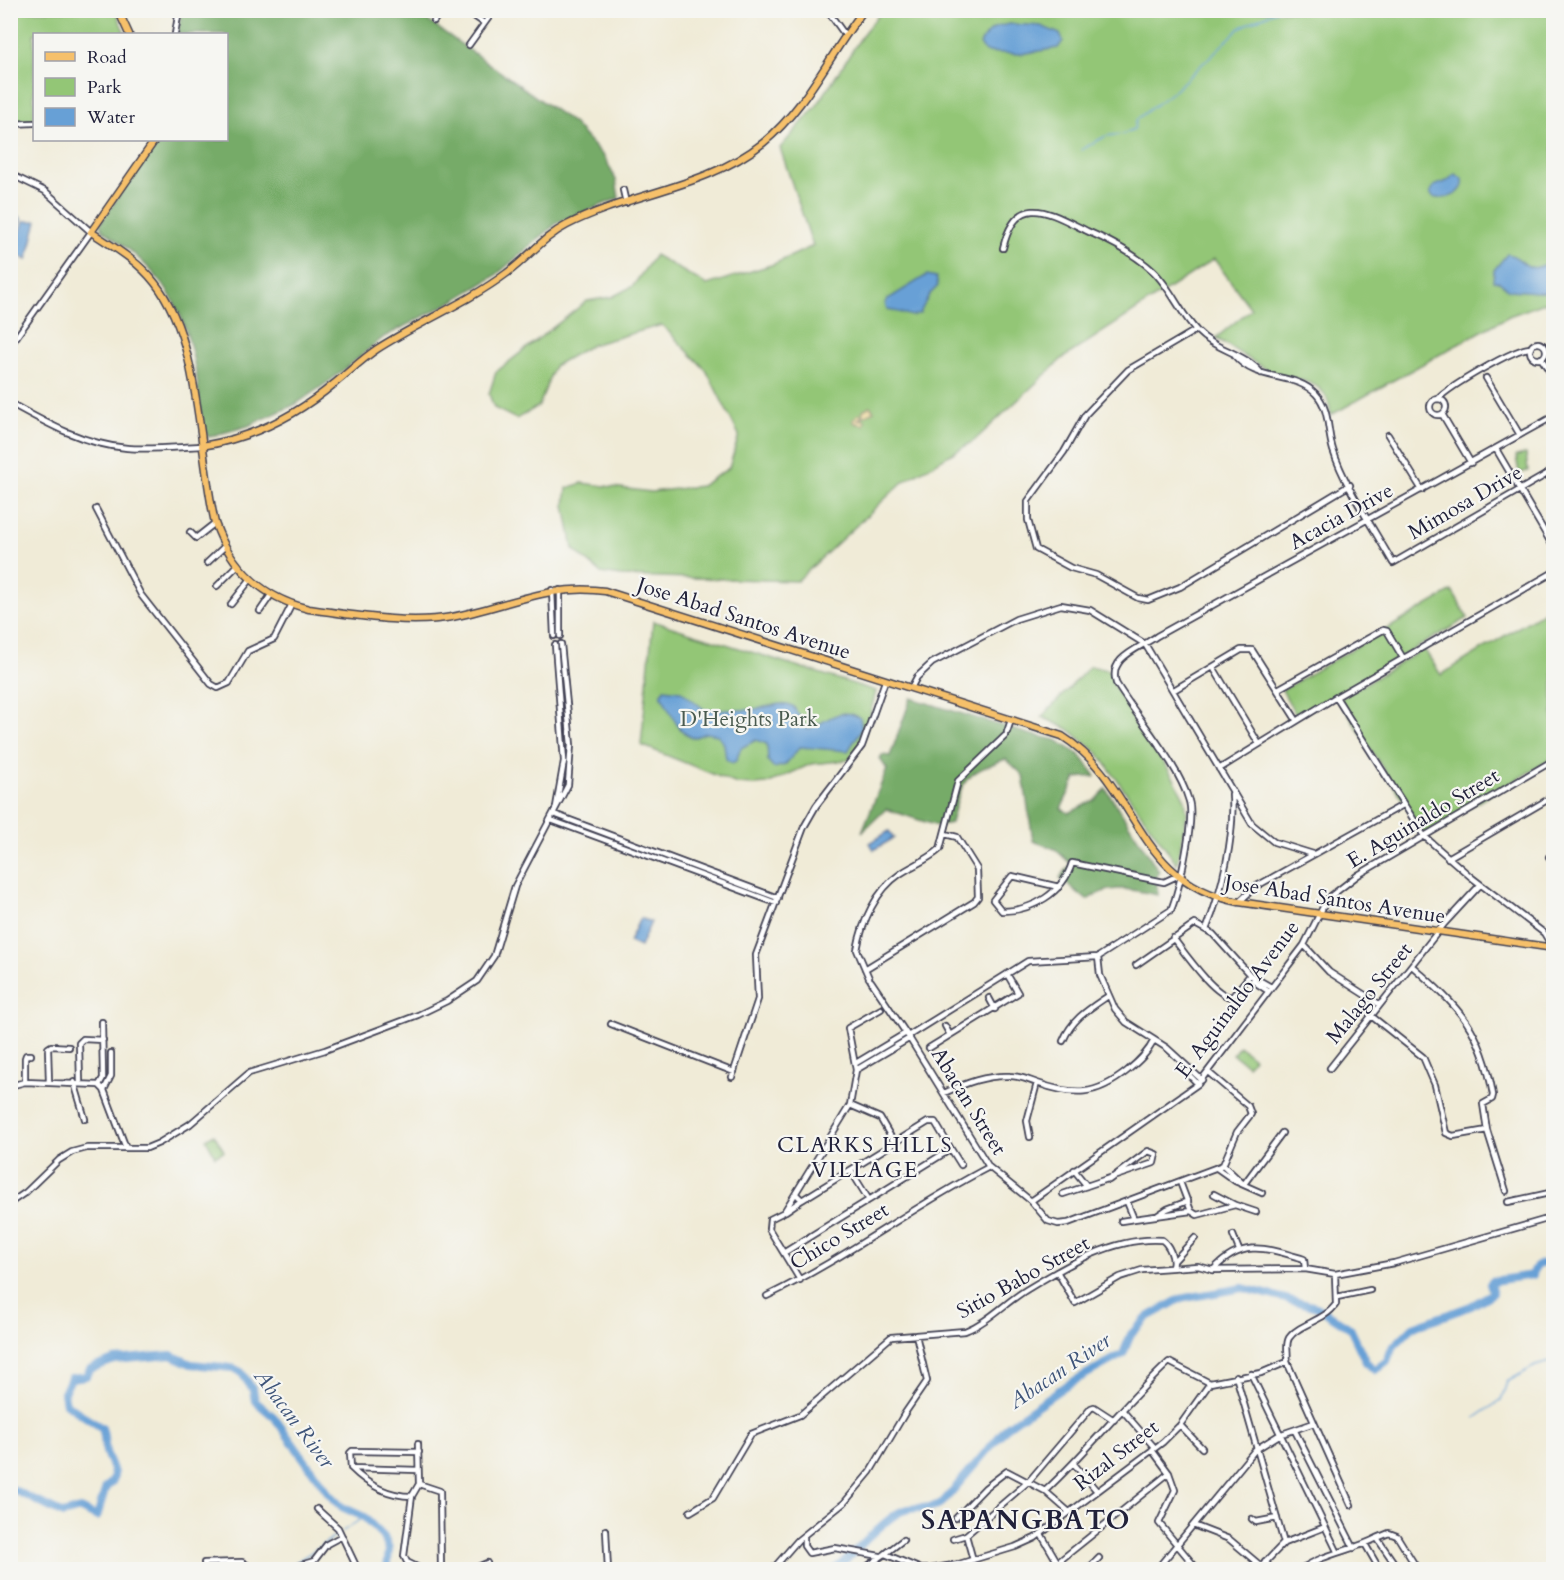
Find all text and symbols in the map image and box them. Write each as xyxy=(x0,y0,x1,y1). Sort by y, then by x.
legend xyxy=(33,33,228,141)
text: Road xyxy=(87,45,127,70)
text: Park xyxy=(87,75,122,100)
text: Water xyxy=(86,105,136,130)
street label: Mimosa Drive xyxy=(1403,458,1528,547)
street label: Acacia Drive xyxy=(1284,476,1398,557)
street label: Jose Abad Santos Avenue xyxy=(630,569,854,667)
park label: D'Heights Park xyxy=(680,705,819,734)
street label: E. Aguinaldo Street xyxy=(1342,761,1505,875)
street label: Jose Abad Santos Avenue xyxy=(1220,867,1447,931)
street label: E. Aguinaldo Avenue xyxy=(1168,914,1306,1084)
street label: Malago Street xyxy=(1320,936,1419,1050)
street label: Abacan Street xyxy=(924,1042,1013,1161)
district label: CLARKS HILLS VILLAGE xyxy=(777,1130,953,1185)
street label: Chico Street xyxy=(784,1195,894,1277)
street label: Sitio Babo Street xyxy=(951,1229,1095,1326)
water label: Abacan River xyxy=(1002,1325,1117,1417)
water label: Abacan River xyxy=(246,1362,342,1475)
street label: Rizal Street xyxy=(1068,1413,1165,1498)
district label: SAPANGBATO xyxy=(921,1502,1131,1539)

